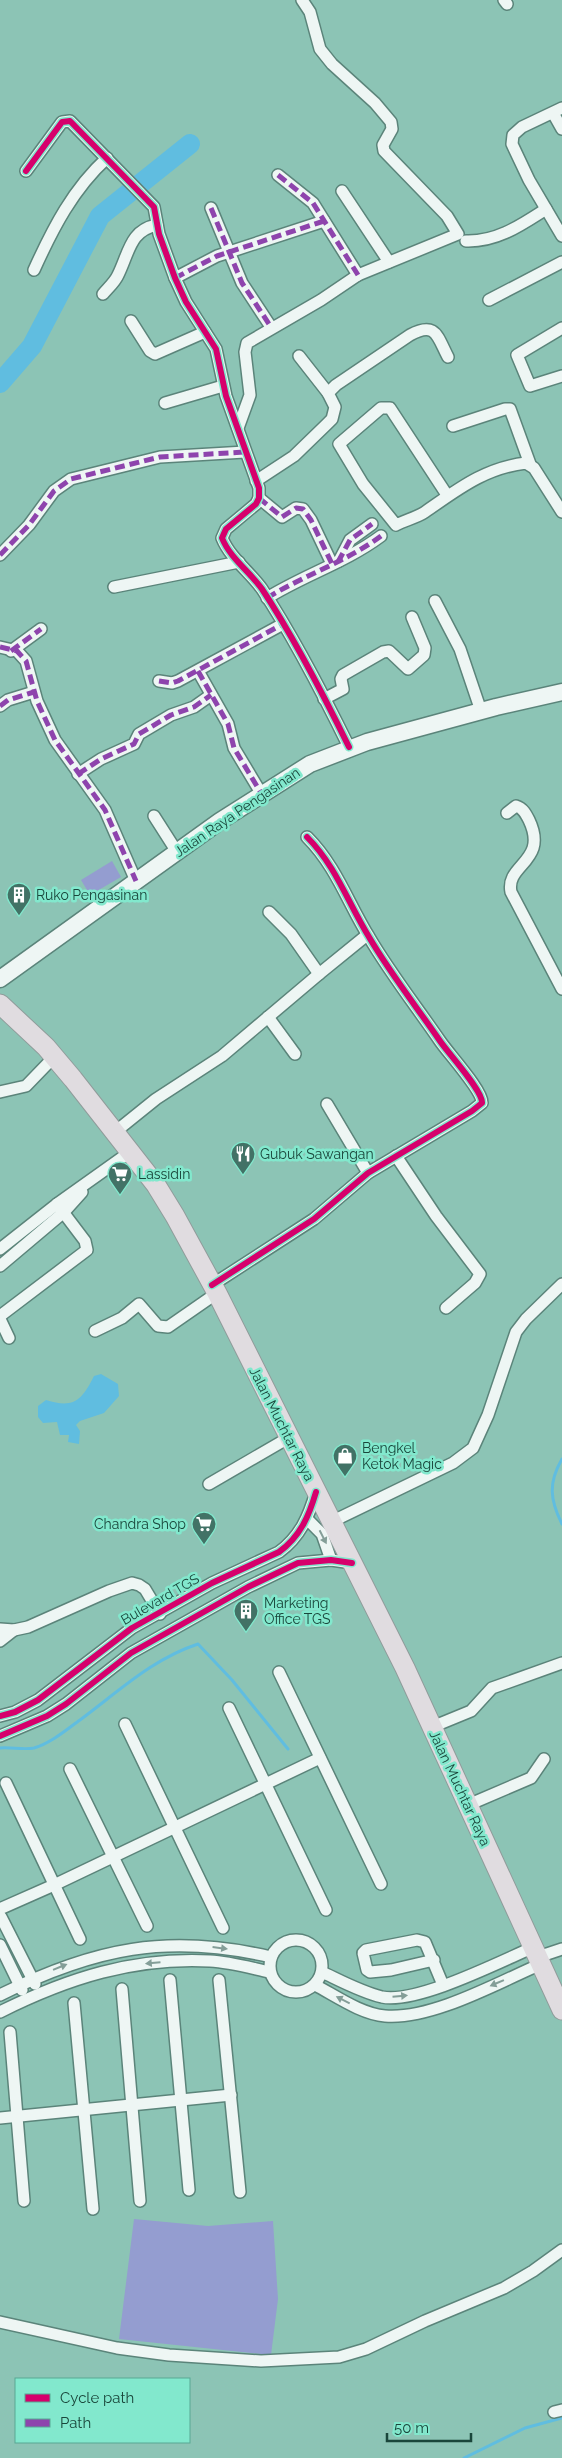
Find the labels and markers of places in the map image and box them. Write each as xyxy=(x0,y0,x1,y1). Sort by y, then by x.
building icon: Ruko Pengasinan xyxy=(6,882,32,916)
place label: Ruko Pengasinan xyxy=(36,887,147,903)
restaurant icon: Gubuk Sawangan xyxy=(230,1141,256,1175)
place label: Gubuk Sawangan xyxy=(260,1146,374,1162)
supermarket icon: Lassidin xyxy=(107,1161,133,1195)
place label: Lassidin xyxy=(138,1166,190,1182)
place label: Bengkel Ketok Magic xyxy=(362,1440,442,1472)
shop icon: Bengkel Ketok Magic xyxy=(332,1443,358,1477)
supermarket icon: Chandra Shop xyxy=(191,1511,217,1545)
place label: Chandra Shop xyxy=(94,1516,186,1532)
place label: Marketing Office TGS xyxy=(264,1595,331,1627)
building icon: Marketing Office TGS xyxy=(233,1598,259,1632)

